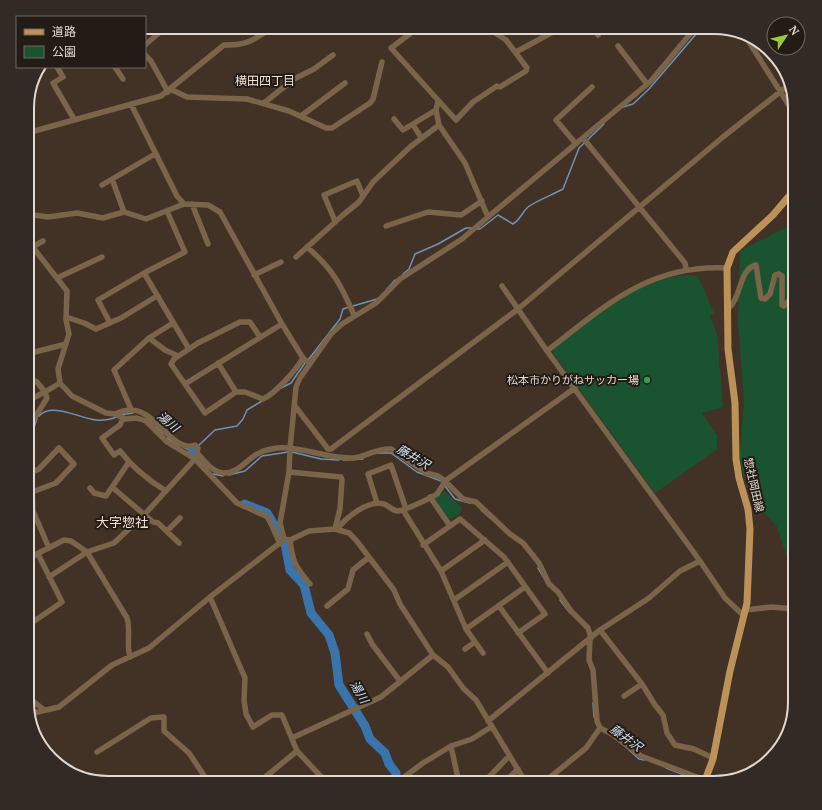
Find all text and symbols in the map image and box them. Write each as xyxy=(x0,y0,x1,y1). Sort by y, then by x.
legend xyxy=(16,16,146,68)
north arrow xyxy=(766,16,806,56)
text: N xyxy=(786,23,803,38)
text: 道路 xyxy=(52,24,76,39)
text: 公園 xyxy=(52,44,76,59)
district label: 横田四丁目 xyxy=(235,73,295,88)
place label: 松本市かりがねサッカー場 xyxy=(507,373,639,387)
marker: 松本市かりがねサッカー場 xyxy=(642,375,652,385)
water label: 湯川 xyxy=(154,408,184,436)
water label: 藤井沢 xyxy=(394,441,434,473)
street label: 惣社岡田線 xyxy=(741,457,767,513)
district label: 大字惣社 xyxy=(96,513,148,531)
water label: 湯川 xyxy=(347,678,373,708)
water label: 藤井沢 xyxy=(607,721,647,755)

